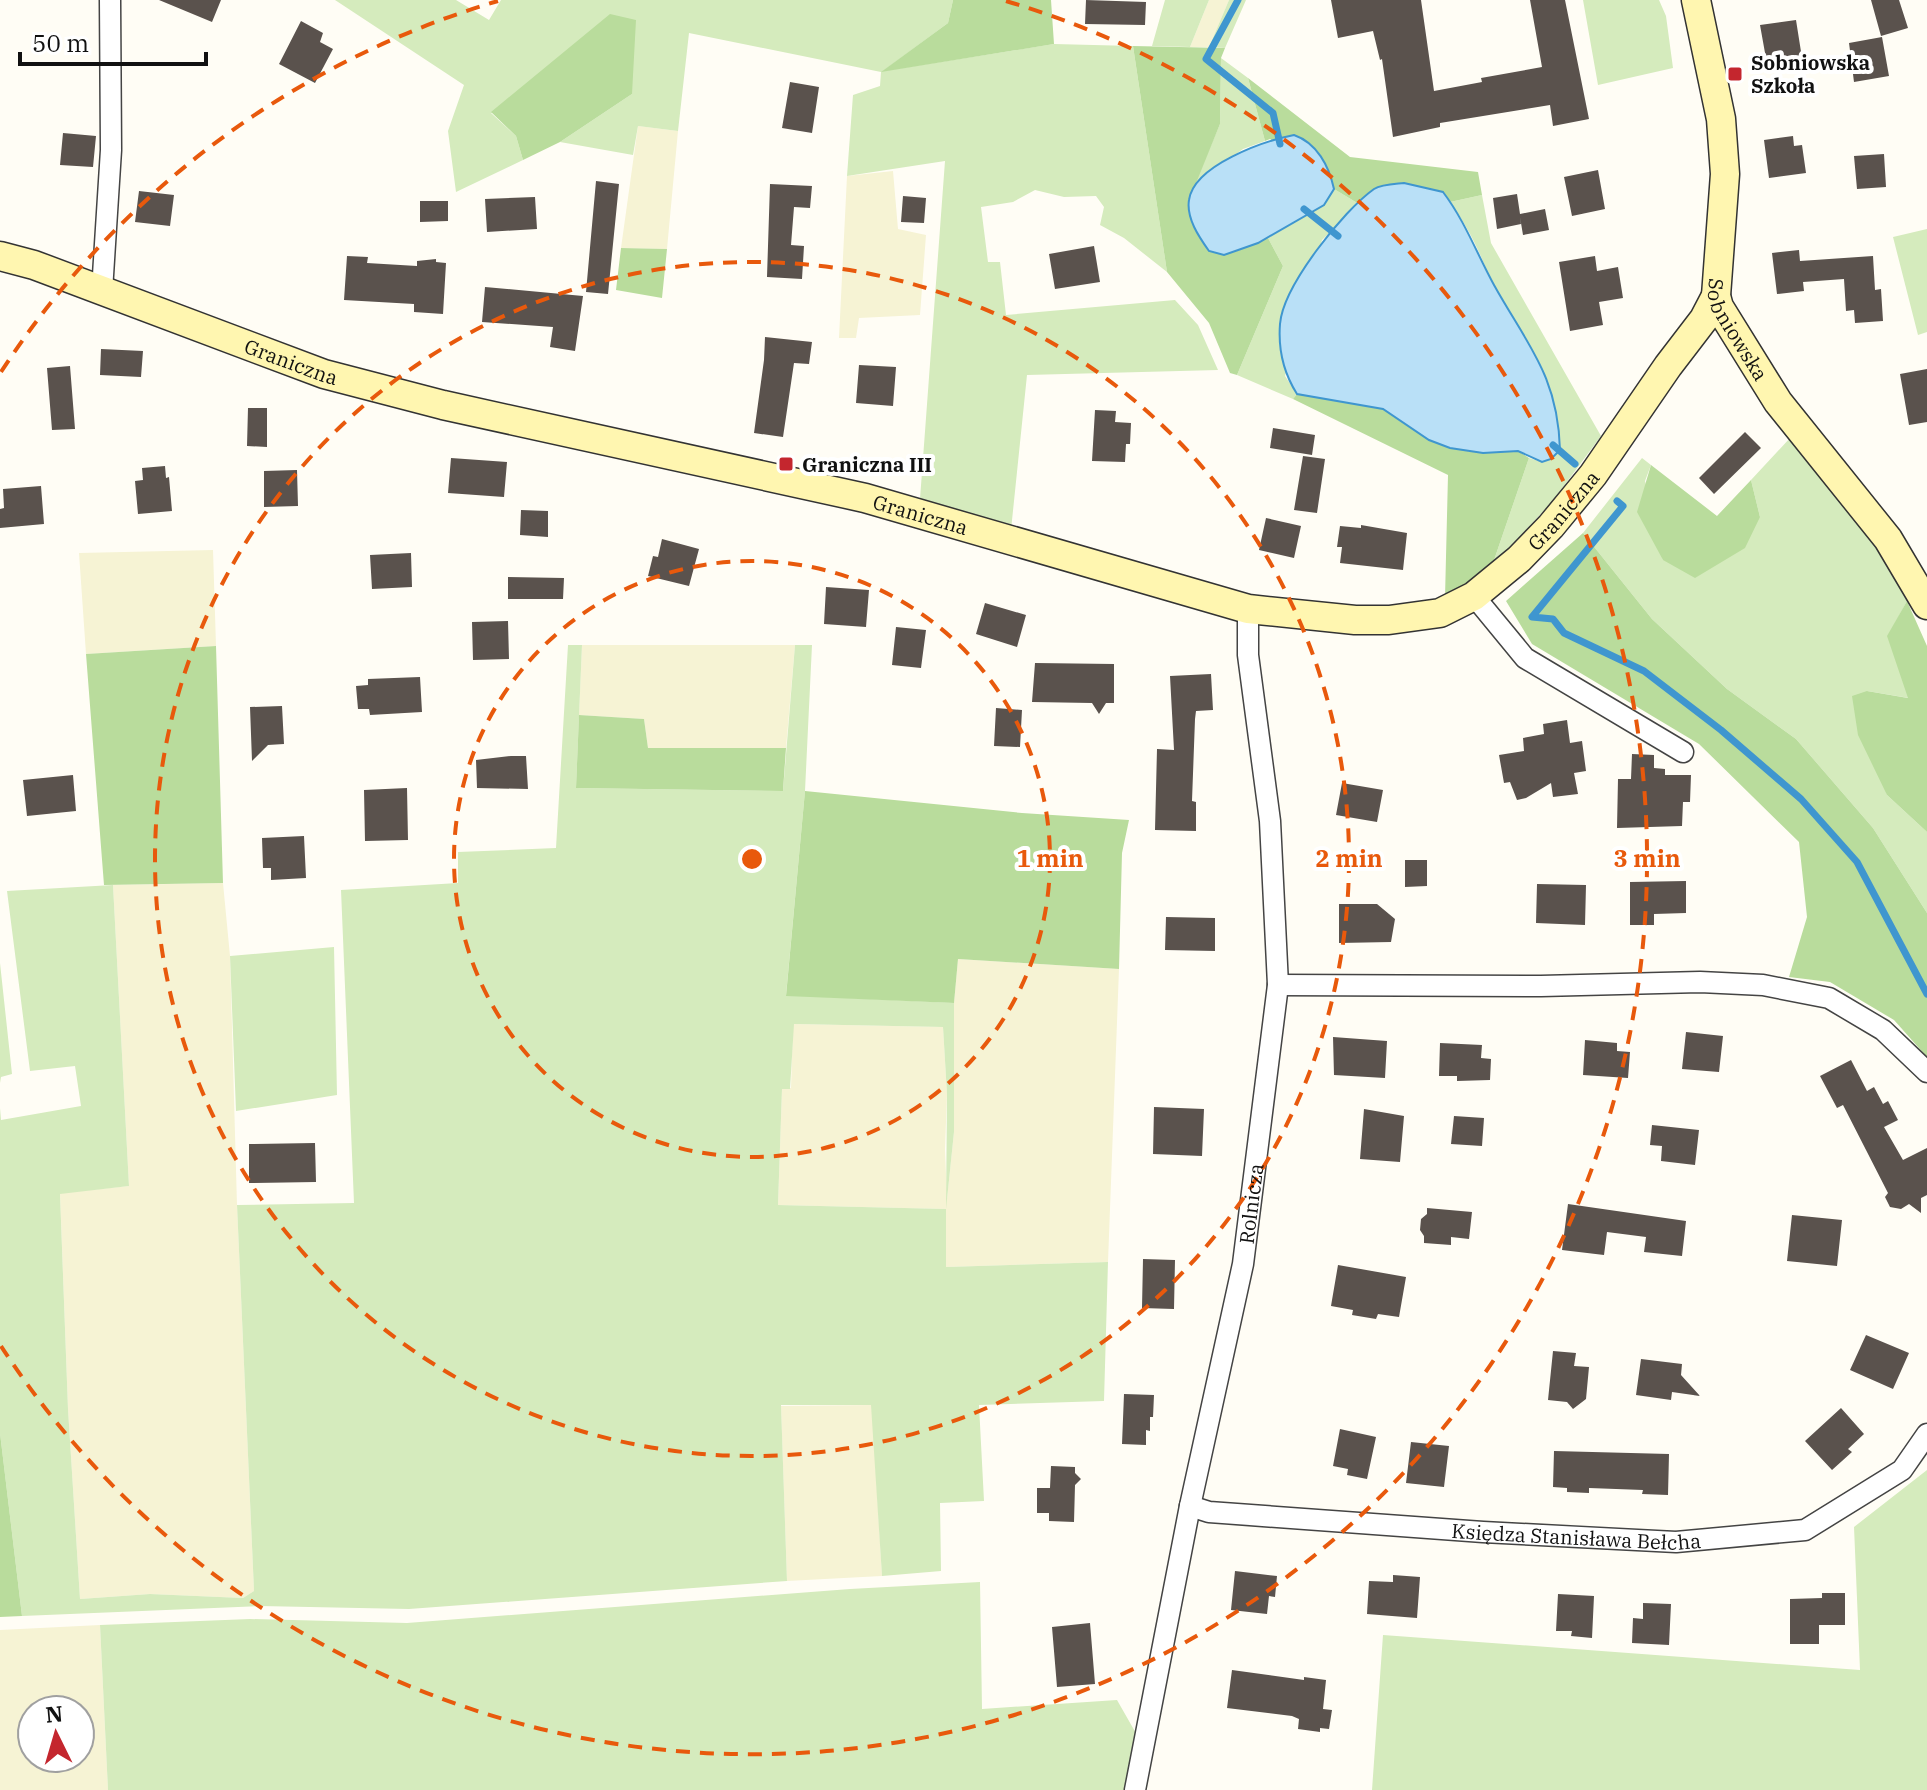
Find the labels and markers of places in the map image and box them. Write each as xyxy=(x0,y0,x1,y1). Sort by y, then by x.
place label: Sobniowska Szkoła xyxy=(1751,49,1870,99)
marker: Sobniowska Szkoła xyxy=(1726,65,1744,83)
place label: Graniczna III xyxy=(802,451,932,478)
marker: Graniczna III xyxy=(777,455,795,473)
centre of rings xyxy=(738,845,766,873)

